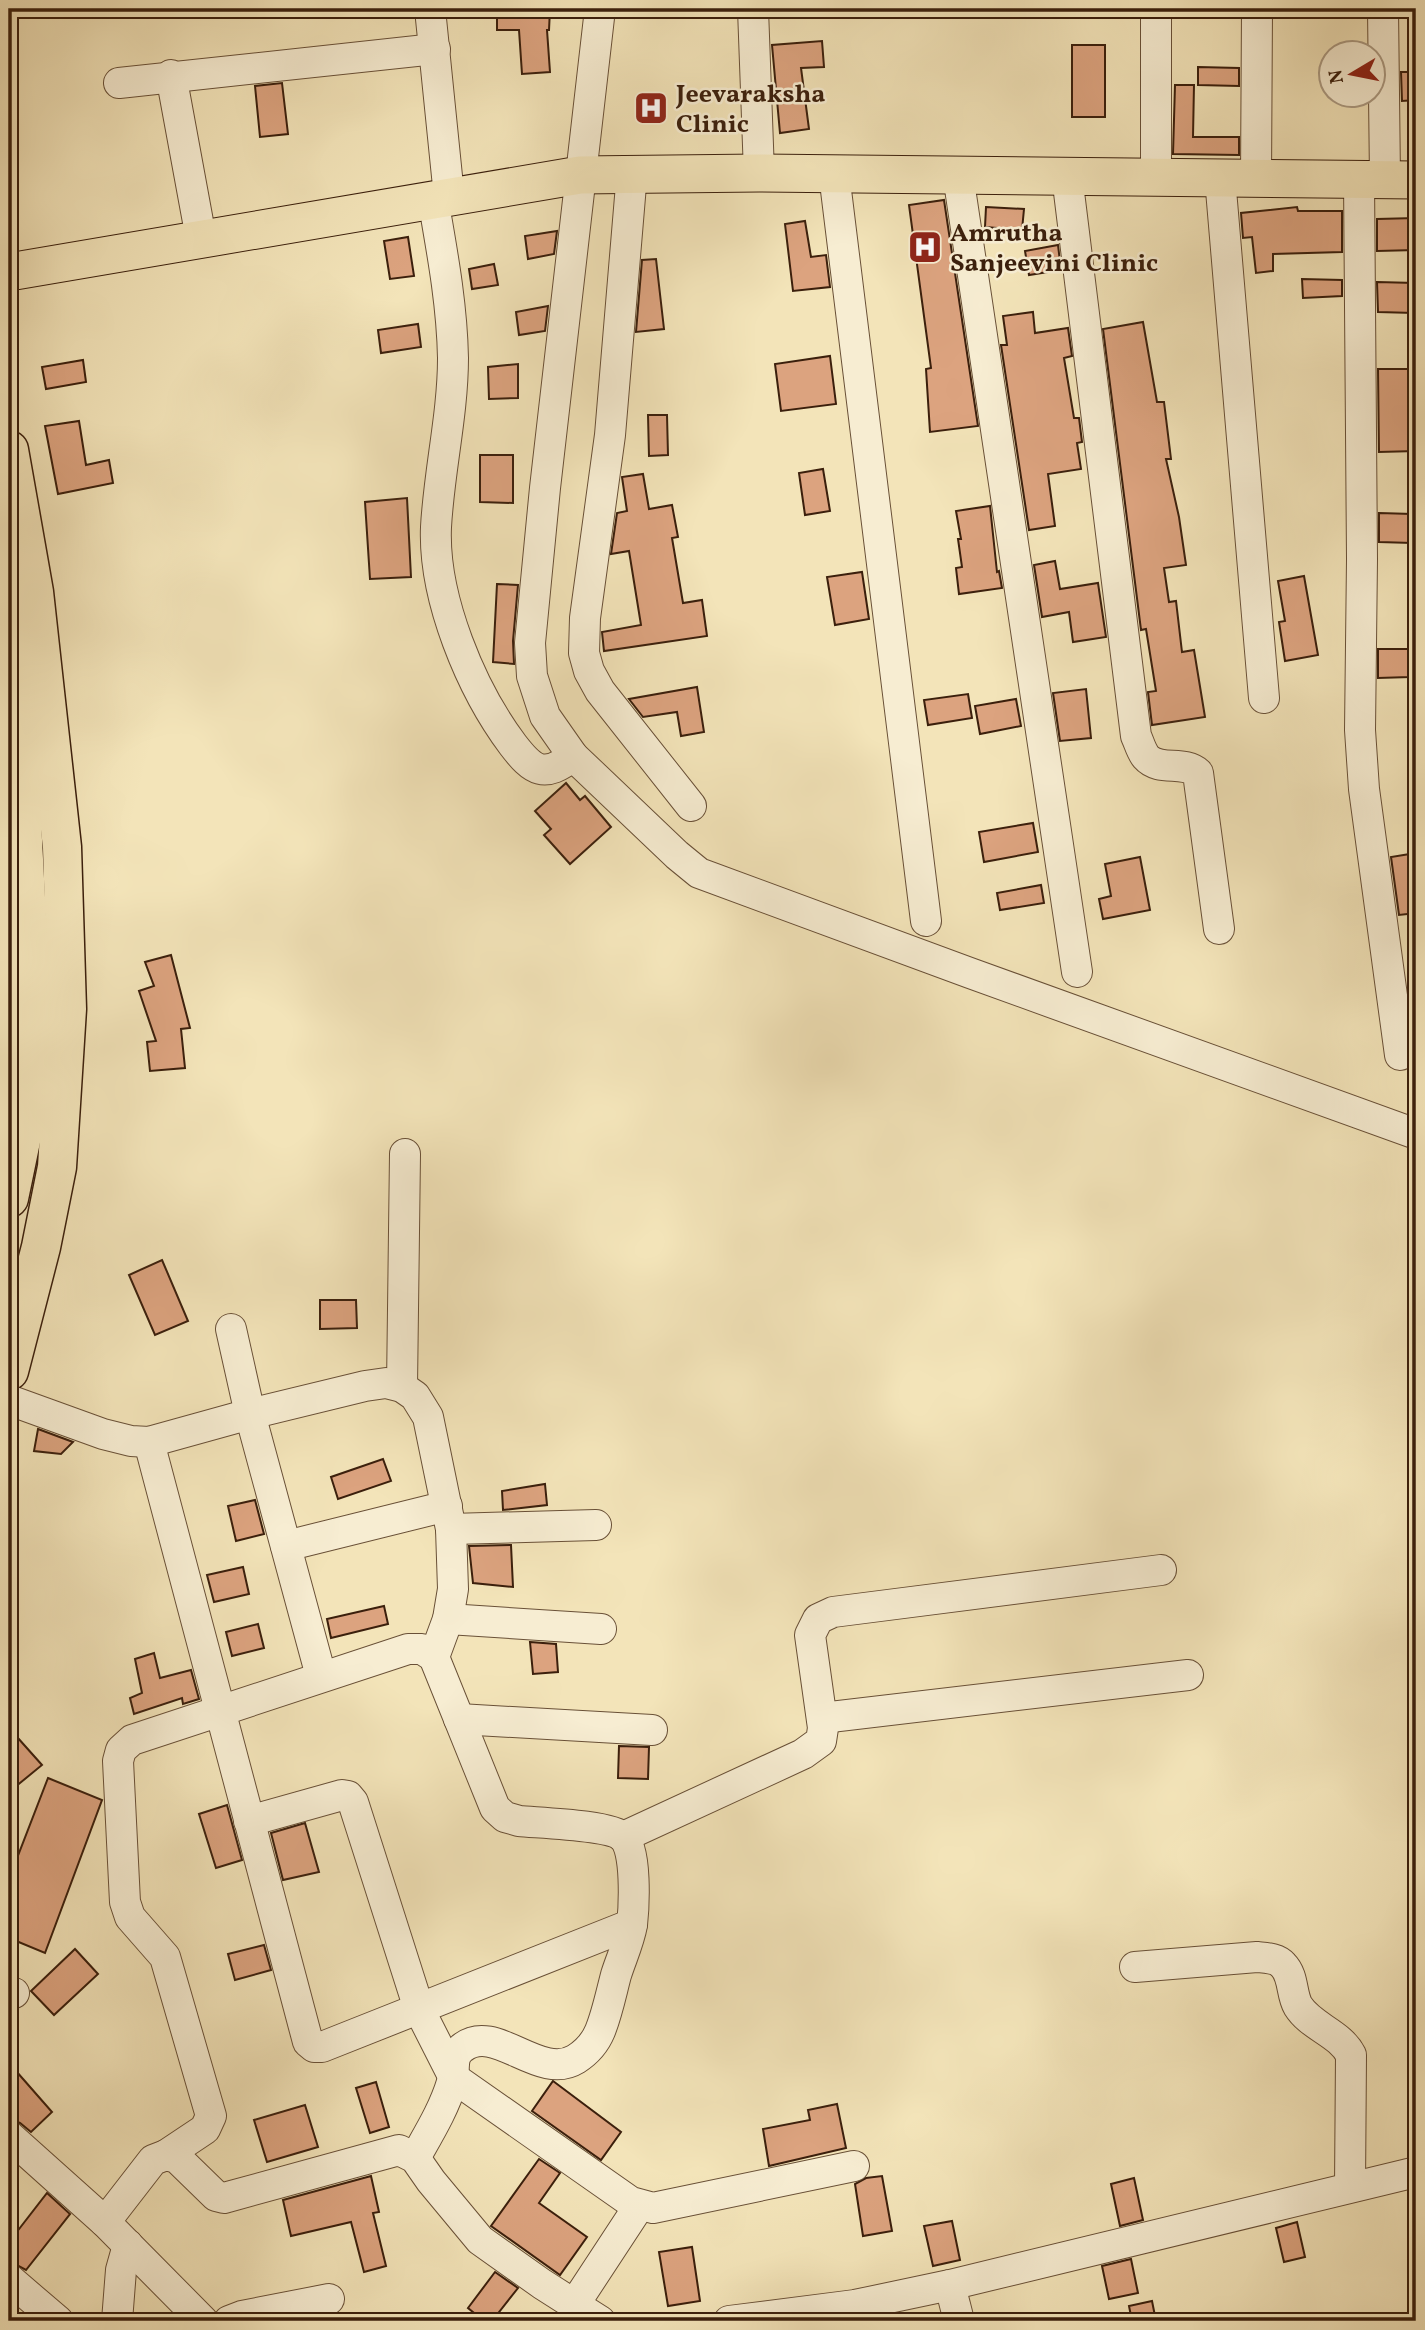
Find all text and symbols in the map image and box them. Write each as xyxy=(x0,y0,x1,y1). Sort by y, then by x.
north arrow xyxy=(1316,38,1386,108)
text: N xyxy=(1323,67,1351,86)
place label: Jeevaraksha Clinic xyxy=(675,77,826,143)
hospital icon: Jeevaraksha Clinic xyxy=(632,89,670,127)
place label: Amrutha Sanjeevini Clinic xyxy=(950,216,1158,282)
hospital icon: Amrutha Sanjeevini Clinic xyxy=(906,228,944,266)

